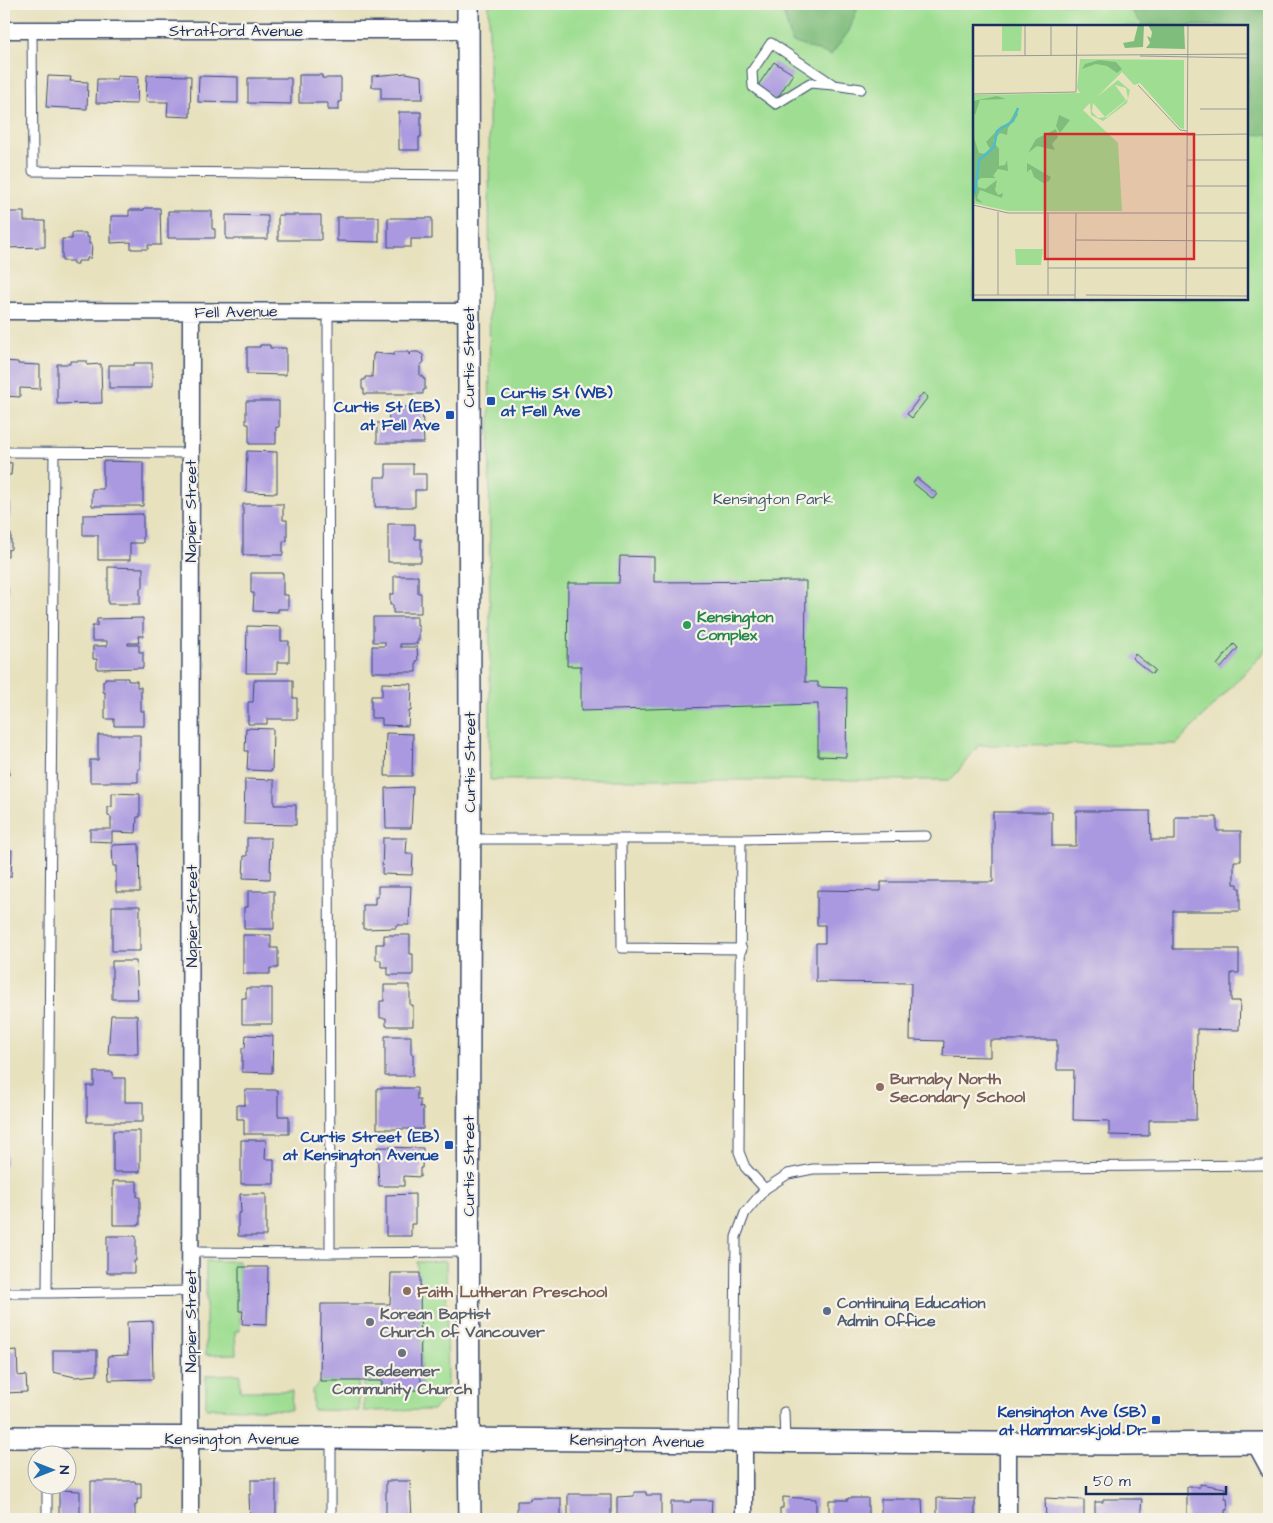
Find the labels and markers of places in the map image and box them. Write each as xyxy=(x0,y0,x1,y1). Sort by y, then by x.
place label: Curtis St (WB) at Fell Ave xyxy=(500,382,613,422)
marker: Curtis St (WB) at Fell Ave xyxy=(485,395,497,407)
place label: Curtis St (EB) at Fell Ave xyxy=(334,396,440,436)
marker: Curtis St (EB) at Fell Ave xyxy=(444,409,456,421)
place label: Kensington Complex xyxy=(697,606,774,646)
marker: Kensington Complex xyxy=(681,619,693,631)
place label: Burnaby North Secondary School xyxy=(889,1068,1026,1109)
marker: Burnaby North Secondary School xyxy=(874,1081,886,1093)
place label: Curtis Street (EB) at Kensington Avenue xyxy=(282,1126,439,1168)
marker: Curtis Street (EB) at Kensington Avenue xyxy=(443,1139,455,1151)
place label: Faith Lutheran Preschool xyxy=(417,1281,608,1303)
marker: Faith Lutheran Preschool xyxy=(401,1285,413,1297)
place label: Continuing Education Admin Office xyxy=(837,1292,985,1332)
place label: Korean Baptist Church of Vancouver xyxy=(380,1303,545,1343)
marker: Continuing Education Admin Office xyxy=(821,1305,833,1317)
marker: Korean Baptist Church of Vancouver xyxy=(364,1316,376,1328)
marker: Redeemer Community Church xyxy=(396,1347,408,1359)
place label: Redeemer Community Church xyxy=(332,1360,473,1401)
place label: Kensington Ave (SB) at Hammarskjold Dr xyxy=(997,1401,1146,1441)
marker: Kensington Ave (SB) at Hammarskjold Dr xyxy=(1150,1414,1162,1426)

